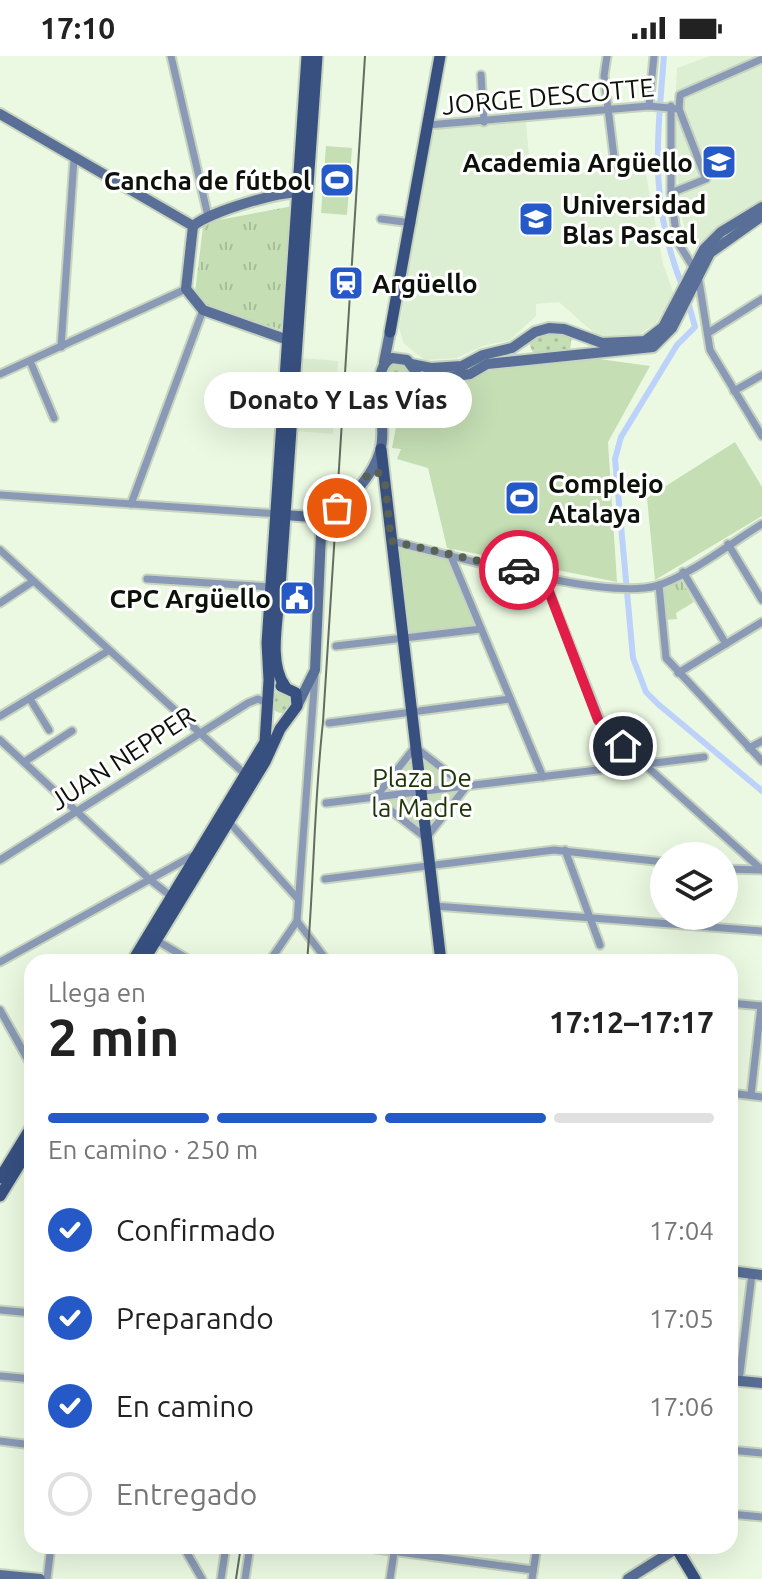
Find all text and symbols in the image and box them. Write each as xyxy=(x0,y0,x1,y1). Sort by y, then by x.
text: 17:10 xyxy=(40,11,115,45)
street label: JORGE DESCOTTE xyxy=(441,72,655,120)
school or university icon: Academia Argüello xyxy=(700,143,738,181)
place label: Academia Argüello xyxy=(462,148,693,177)
sports icon: Cancha de fútbol xyxy=(318,161,356,199)
place label: Cancha de fútbol xyxy=(104,166,311,195)
place label: Universidad Blas Pascal xyxy=(562,190,706,249)
school or university icon: Universidad Blas Pascal xyxy=(517,200,555,238)
station icon: Argüello xyxy=(327,264,365,302)
place label: Argüello xyxy=(372,269,478,298)
callout: Donato Y Las Vías xyxy=(203,372,471,428)
text: Donato Y Las Vías xyxy=(228,385,448,414)
place label: Complejo Atalaya xyxy=(548,469,664,528)
pin xyxy=(303,474,371,542)
sports icon: Complejo Atalaya xyxy=(503,479,541,517)
icon: bag xyxy=(315,486,359,530)
courier xyxy=(479,530,559,610)
icon: car xyxy=(497,548,541,592)
public building icon: CPC Argüello xyxy=(278,579,316,617)
place label: CPC Argüello xyxy=(109,584,271,613)
street label: JUAN NEPPER xyxy=(44,700,200,816)
pin xyxy=(589,712,657,780)
icon: home xyxy=(601,724,645,768)
park label: Plaza De la Madre xyxy=(371,763,473,822)
map controls xyxy=(650,842,738,930)
button: layers xyxy=(650,842,738,930)
text: Llega en xyxy=(48,978,146,1007)
text: 17:12–17:17 xyxy=(549,1005,714,1039)
text: 2 min xyxy=(48,1008,179,1066)
text: En camino · 250 m xyxy=(48,1135,258,1164)
icon: check xyxy=(48,1208,92,1252)
text: Confirmado xyxy=(116,1213,276,1247)
text: 17:04 xyxy=(649,1216,714,1245)
icon: check xyxy=(48,1296,92,1340)
text: Preparando xyxy=(116,1301,274,1335)
text: 17:05 xyxy=(649,1304,714,1333)
icon: check xyxy=(48,1384,92,1428)
text: En camino xyxy=(116,1389,254,1423)
text: 17:06 xyxy=(649,1392,714,1421)
text: Entregado xyxy=(116,1477,257,1511)

